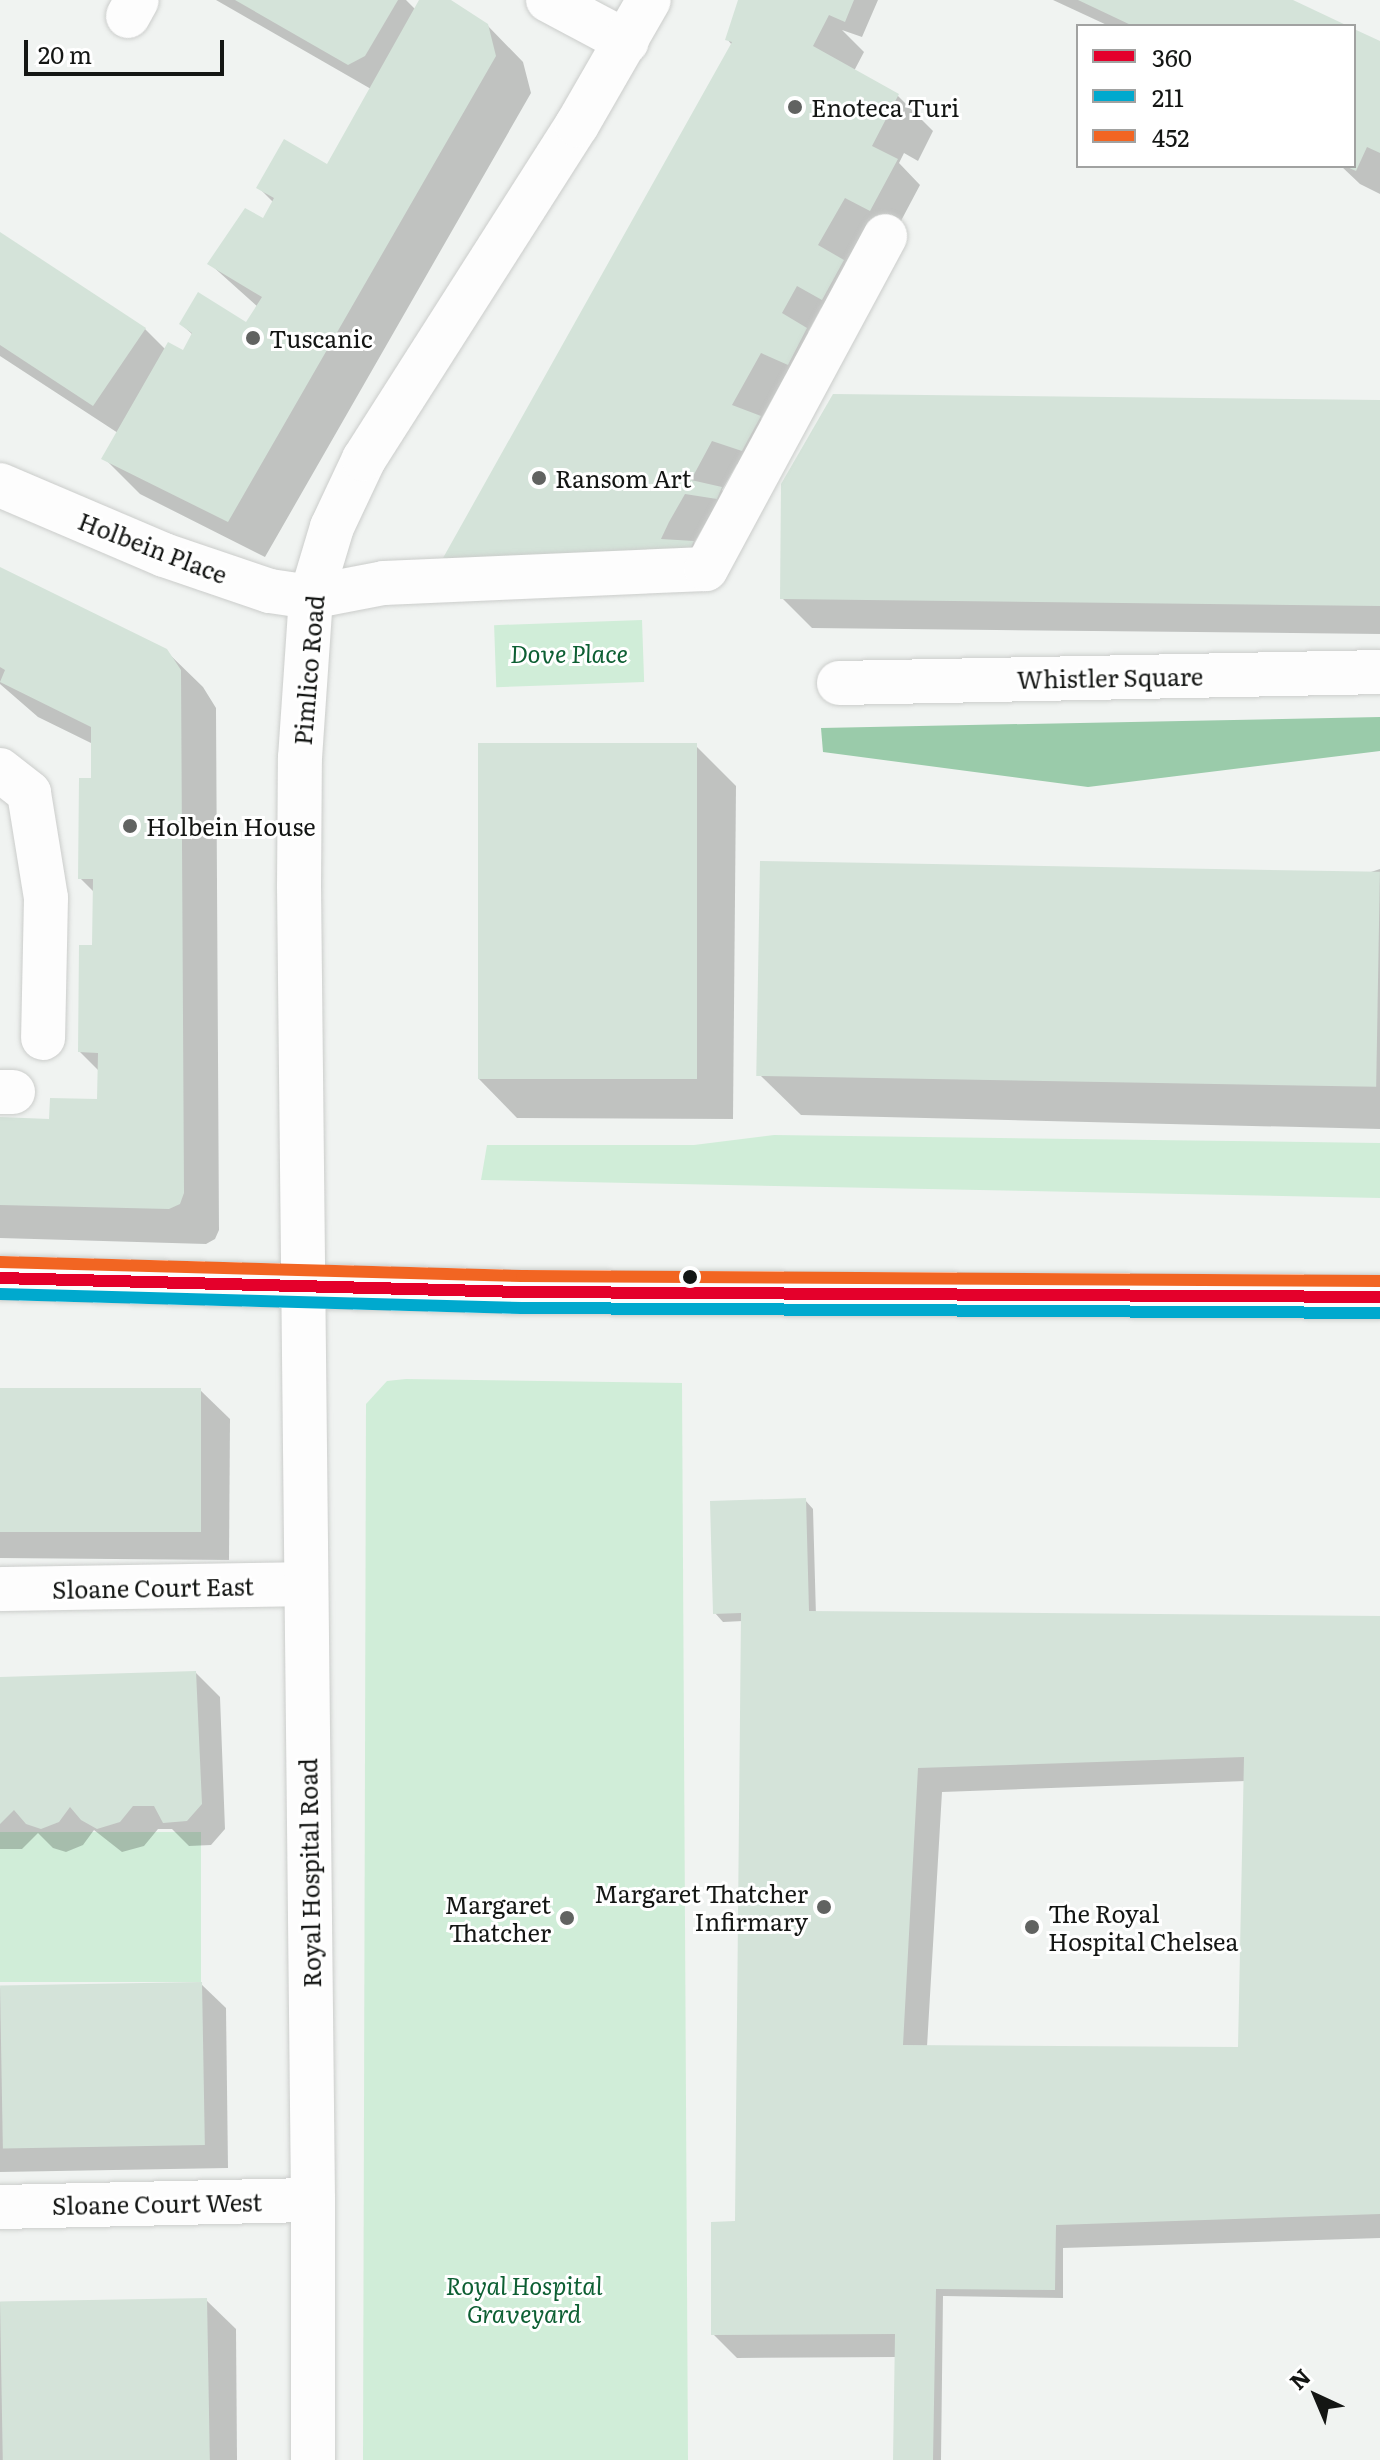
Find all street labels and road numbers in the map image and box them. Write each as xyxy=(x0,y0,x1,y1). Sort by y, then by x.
street label: Holbein Place xyxy=(75,505,231,589)
street label: Pimlico Road xyxy=(287,594,329,746)
street label: Whistler Square xyxy=(1016,661,1204,693)
street label: Sloane Court East xyxy=(52,1571,254,1603)
street label: Royal Hospital Road xyxy=(293,1758,325,1988)
street label: Sloane Court West xyxy=(52,2187,262,2219)

